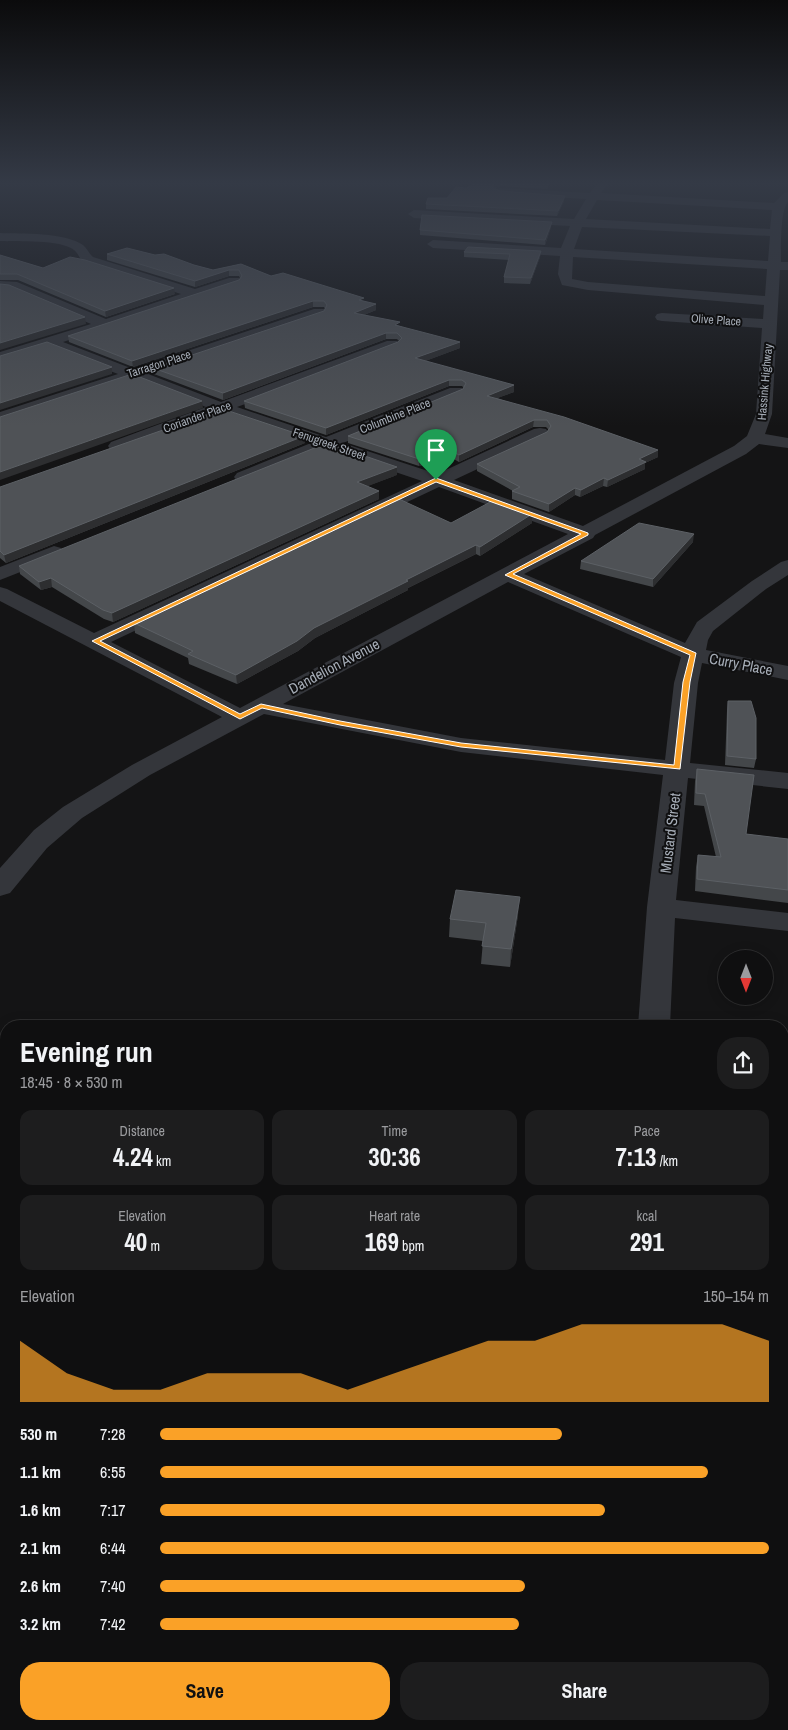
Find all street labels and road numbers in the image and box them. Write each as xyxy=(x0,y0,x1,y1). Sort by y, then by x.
street label: Olive Place xyxy=(690,310,742,330)
street label: Hassink Highway xyxy=(754,343,776,421)
street label: Tarragon Place xyxy=(125,346,193,382)
street label: Columbine Place xyxy=(357,395,433,437)
street label: Coriander Place xyxy=(161,397,233,437)
street label: Fenugreek Street xyxy=(291,424,368,464)
street label: Dandelion Avenue xyxy=(285,633,383,699)
street label: Curry Place xyxy=(707,648,775,680)
street label: Mustard Street xyxy=(655,791,685,874)

